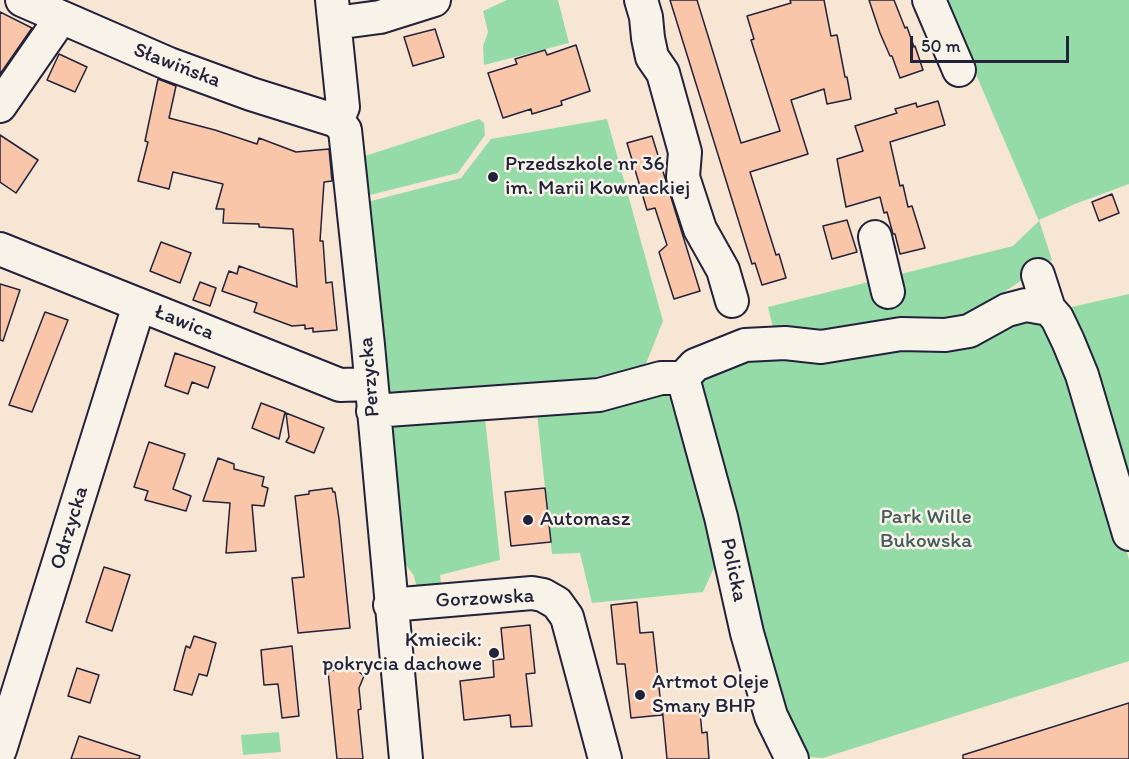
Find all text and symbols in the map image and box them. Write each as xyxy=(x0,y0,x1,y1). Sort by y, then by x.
scale bar xyxy=(913,24,1072,62)
text: 50 m xyxy=(921,35,961,57)
street label: Sławińska xyxy=(130,38,224,94)
place label: Przedszkole nr 36 im. Marii Kownackiej xyxy=(505,152,690,202)
marker: Przedszkole nr 36 im. Marii Kownackiej xyxy=(486,170,500,184)
street label: Ławica xyxy=(151,300,217,346)
street label: Perzycka xyxy=(354,336,386,418)
street label: Odrzycka xyxy=(45,483,95,573)
park label: Park Wille Bukowska xyxy=(880,505,972,555)
place label: Automasz xyxy=(540,507,630,533)
marker: Automasz xyxy=(521,513,535,527)
street label: Policka xyxy=(714,536,752,604)
street label: Gorzowska xyxy=(435,584,535,614)
place label: Kmiecik: pokrycia dachowe xyxy=(322,628,482,678)
marker: Kmiecik: pokrycia dachowe xyxy=(487,646,501,660)
place label: Artmot Oleje Smary BHP xyxy=(652,670,769,720)
marker: Artmot Oleje Smary BHP xyxy=(633,688,647,702)

